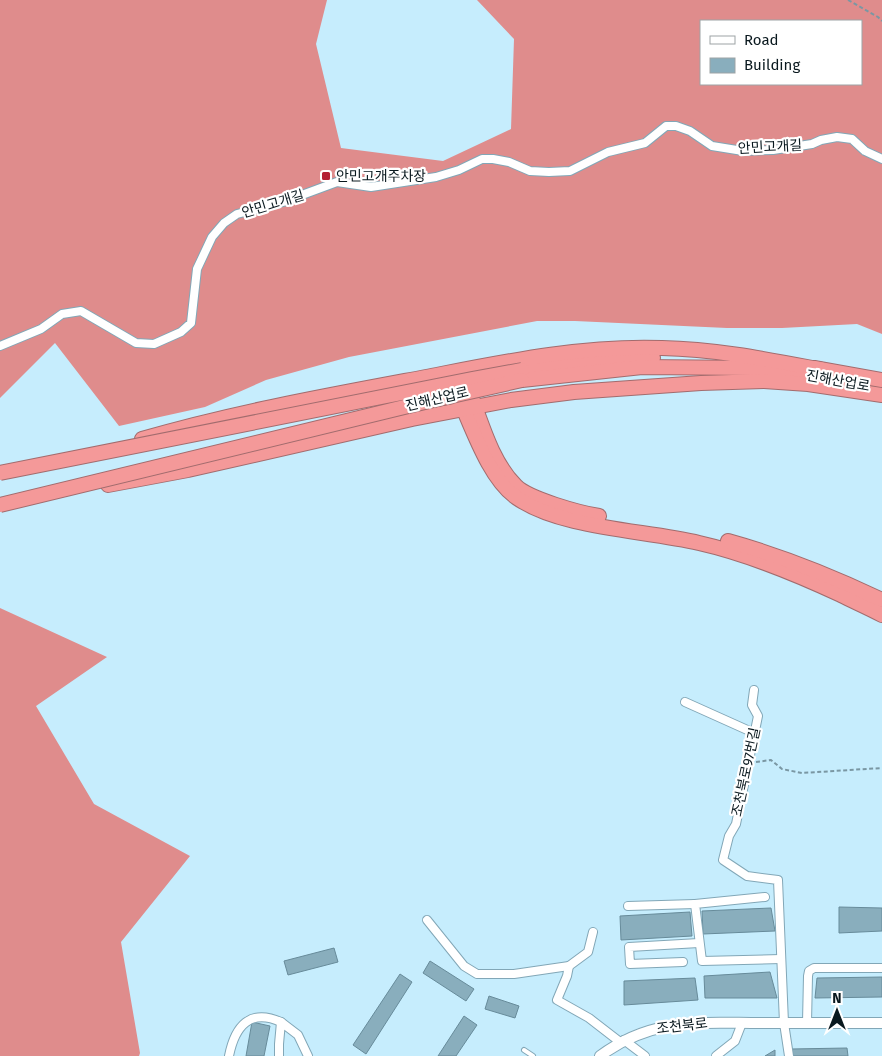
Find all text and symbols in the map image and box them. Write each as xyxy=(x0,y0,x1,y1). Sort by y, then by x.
legend xyxy=(700,20,862,85)
text: Road xyxy=(744,31,779,49)
text: Building xyxy=(744,56,800,74)
street label: 안민고개길 xyxy=(737,137,803,157)
place label: 안민고개주차장 xyxy=(336,168,426,185)
marker: 안민고개주차장 xyxy=(320,170,332,182)
street label: 안민고개길 xyxy=(240,186,306,222)
street label: 진해산업로 xyxy=(805,367,871,395)
street label: 진해산업로 xyxy=(404,383,470,415)
street label: 조천북로97번길 xyxy=(728,726,764,818)
north arrow xyxy=(812,986,862,1036)
text: N xyxy=(832,990,842,1007)
street label: 조천북로 xyxy=(655,1014,709,1038)

